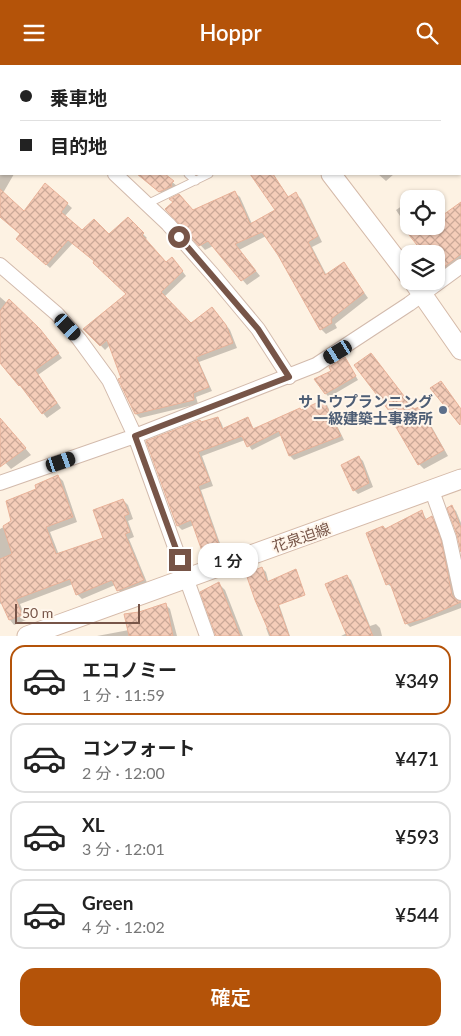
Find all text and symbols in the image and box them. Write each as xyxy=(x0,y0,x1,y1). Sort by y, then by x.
icon: menu xyxy=(20,19,48,47)
text: Hoppr xyxy=(199,19,262,46)
icon: search xyxy=(413,19,441,47)
text: 乗車地 xyxy=(50,86,107,109)
text: 目的地 xyxy=(50,134,107,157)
map controls xyxy=(400,190,445,290)
button: locate xyxy=(400,190,445,235)
route start xyxy=(168,226,190,248)
button: layers xyxy=(400,245,445,290)
car xyxy=(52,311,83,343)
car xyxy=(321,338,354,366)
place label: サトウプランニング 一級建築士事務所 xyxy=(298,392,433,427)
marker: サトウプランニング 一級建築士事務所 xyxy=(437,404,449,416)
car xyxy=(44,450,77,474)
street label: 花泉迫線 xyxy=(270,519,332,555)
callout: 1 分 xyxy=(198,543,258,577)
route end xyxy=(169,549,191,571)
text: 1 分 xyxy=(213,551,243,570)
scale bar xyxy=(15,601,140,624)
text: 50 m xyxy=(22,604,53,621)
icon: car xyxy=(22,658,67,703)
text: エコノミー xyxy=(82,658,177,681)
text: ¥349 xyxy=(395,669,439,692)
text: 1 分 · 11:59 xyxy=(82,685,165,704)
icon: car xyxy=(22,736,67,781)
text: コンフォート xyxy=(82,736,195,759)
text: ¥471 xyxy=(395,747,439,770)
text: 2 分 · 12:00 xyxy=(82,763,165,782)
text: XL xyxy=(82,813,105,836)
icon: car xyxy=(22,814,67,859)
text: ¥593 xyxy=(395,825,439,848)
text: 3 分 · 12:01 xyxy=(82,839,165,858)
text: Green xyxy=(82,891,133,914)
icon: car xyxy=(22,892,67,937)
text: ¥544 xyxy=(395,903,439,926)
text: 4 分 · 12:02 xyxy=(82,917,165,936)
button: 確定 xyxy=(20,968,441,1026)

